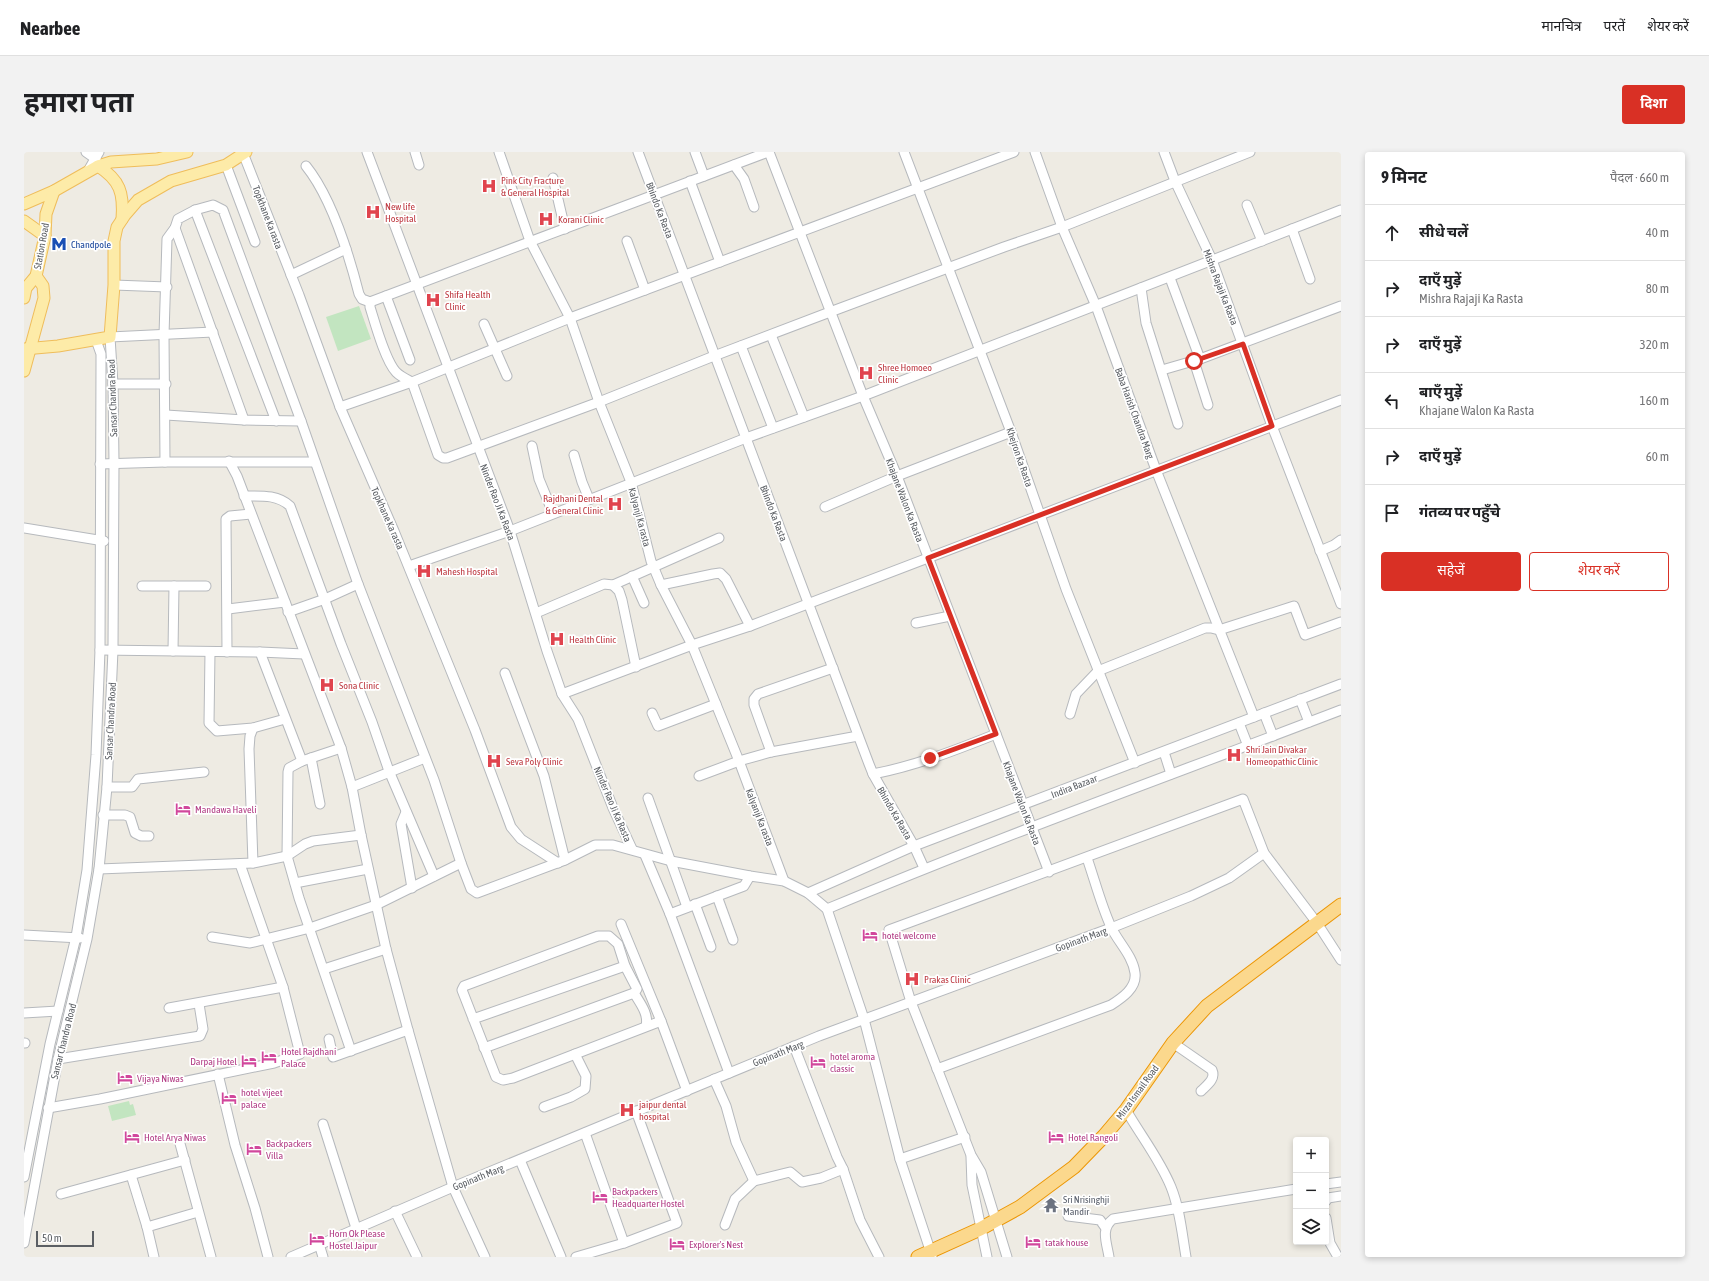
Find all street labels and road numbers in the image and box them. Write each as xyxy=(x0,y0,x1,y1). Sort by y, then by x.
street label: Bhindo Ka Rasta xyxy=(644,181,675,240)
street label: Topkhane Ka rasta xyxy=(250,184,285,251)
street label: Station Road xyxy=(32,222,51,270)
street label: Mishra Rajaji Ka Rasta xyxy=(1201,248,1240,327)
street label: Sansar Chandra Road xyxy=(106,359,119,437)
street label: Baba Harish Chandra Marg xyxy=(1113,366,1156,461)
street label: Khejron Ka Rasta xyxy=(1004,426,1035,489)
street label: Khajane Walon Ka Rasta xyxy=(884,457,926,544)
street label: Ninder Rao Ji Ka Rasta xyxy=(478,463,517,542)
street label: Bhindo Ka Rasta xyxy=(758,484,789,543)
street label: Topkhane Ka rasta xyxy=(369,485,406,551)
street label: Kalyanji Ka rasta xyxy=(626,486,653,548)
street label: Sansar Chandra Road xyxy=(103,682,118,760)
street label: Khajane Walon Ka Rasta xyxy=(1001,760,1043,847)
street label: Ninder Rao Ji Ka Rasta xyxy=(592,765,633,844)
street label: Indira Bazaar xyxy=(1050,772,1100,800)
street label: Bhindo Ka Rasta xyxy=(875,785,914,842)
street label: Kalyanji Ka rasta xyxy=(744,787,776,848)
street label: Gopinath Marg xyxy=(1054,925,1109,954)
street label: Sansar Chandra Road xyxy=(49,1002,78,1080)
street label: Gopinath Marg xyxy=(751,1038,806,1069)
street label: Mirza Ismail Road xyxy=(1114,1063,1161,1122)
street label: Gopinath Marg xyxy=(451,1162,506,1193)

